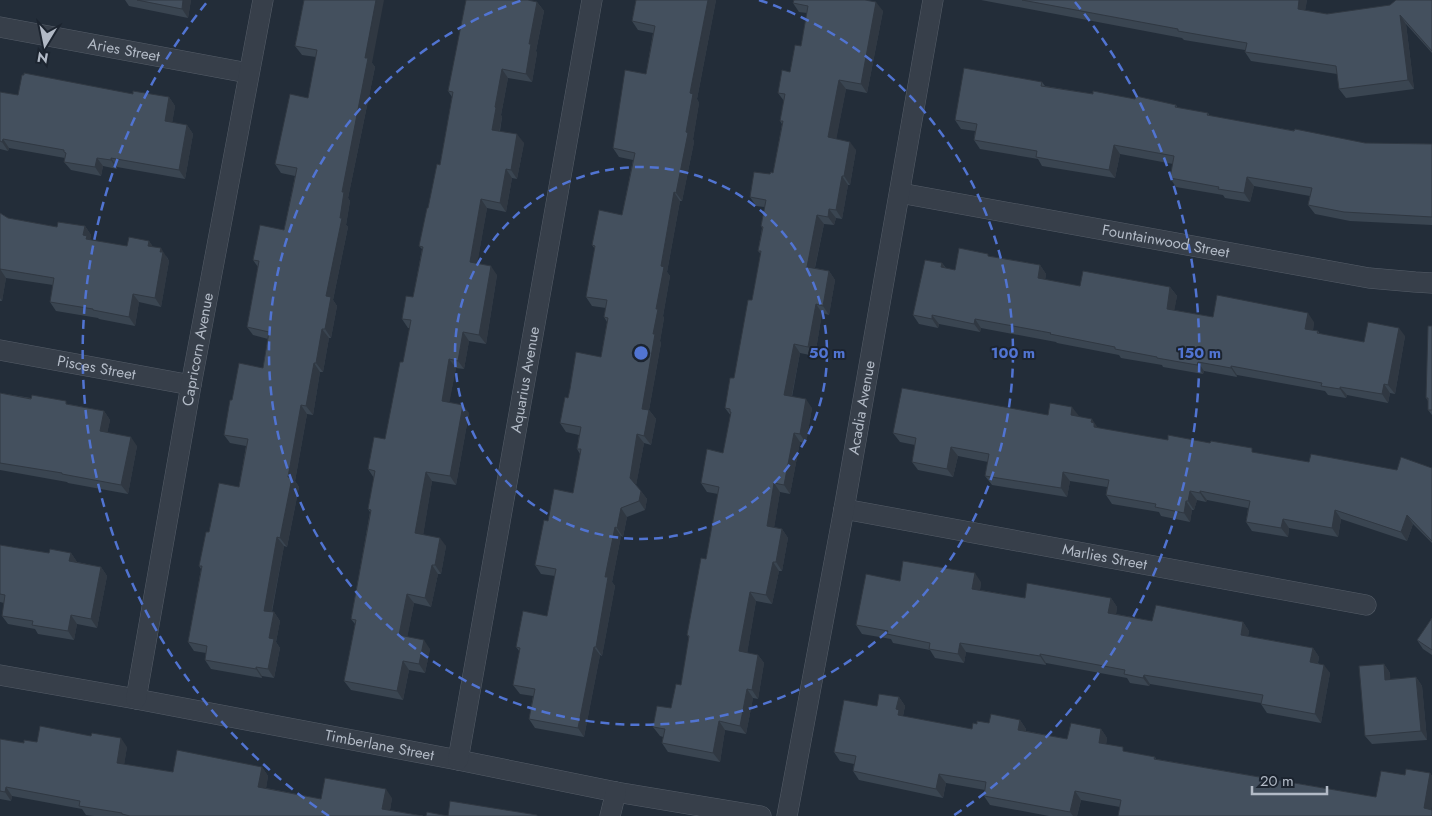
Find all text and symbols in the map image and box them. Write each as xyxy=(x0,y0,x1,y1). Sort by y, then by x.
north arrow xyxy=(20,20,70,70)
street label: Aries Street xyxy=(86,32,162,68)
text: N xyxy=(36,47,50,69)
street label: Fountainwood Street xyxy=(1100,219,1231,264)
street label: Capricorn Avenue xyxy=(177,291,219,408)
street label: Aquarius Avenue xyxy=(505,325,545,435)
text: 50 m xyxy=(809,342,845,364)
text: 100 m xyxy=(991,342,1035,364)
text: 150 m xyxy=(1177,342,1221,364)
centre of rings xyxy=(632,344,650,362)
street label: Pisces Street xyxy=(55,350,138,386)
street label: Acadia Avenue xyxy=(843,359,881,457)
street label: Marlies Street xyxy=(1060,538,1149,576)
street label: Timberlane Street xyxy=(323,724,436,766)
scale bar xyxy=(1252,764,1327,796)
text: 20 m xyxy=(1260,770,1294,792)

